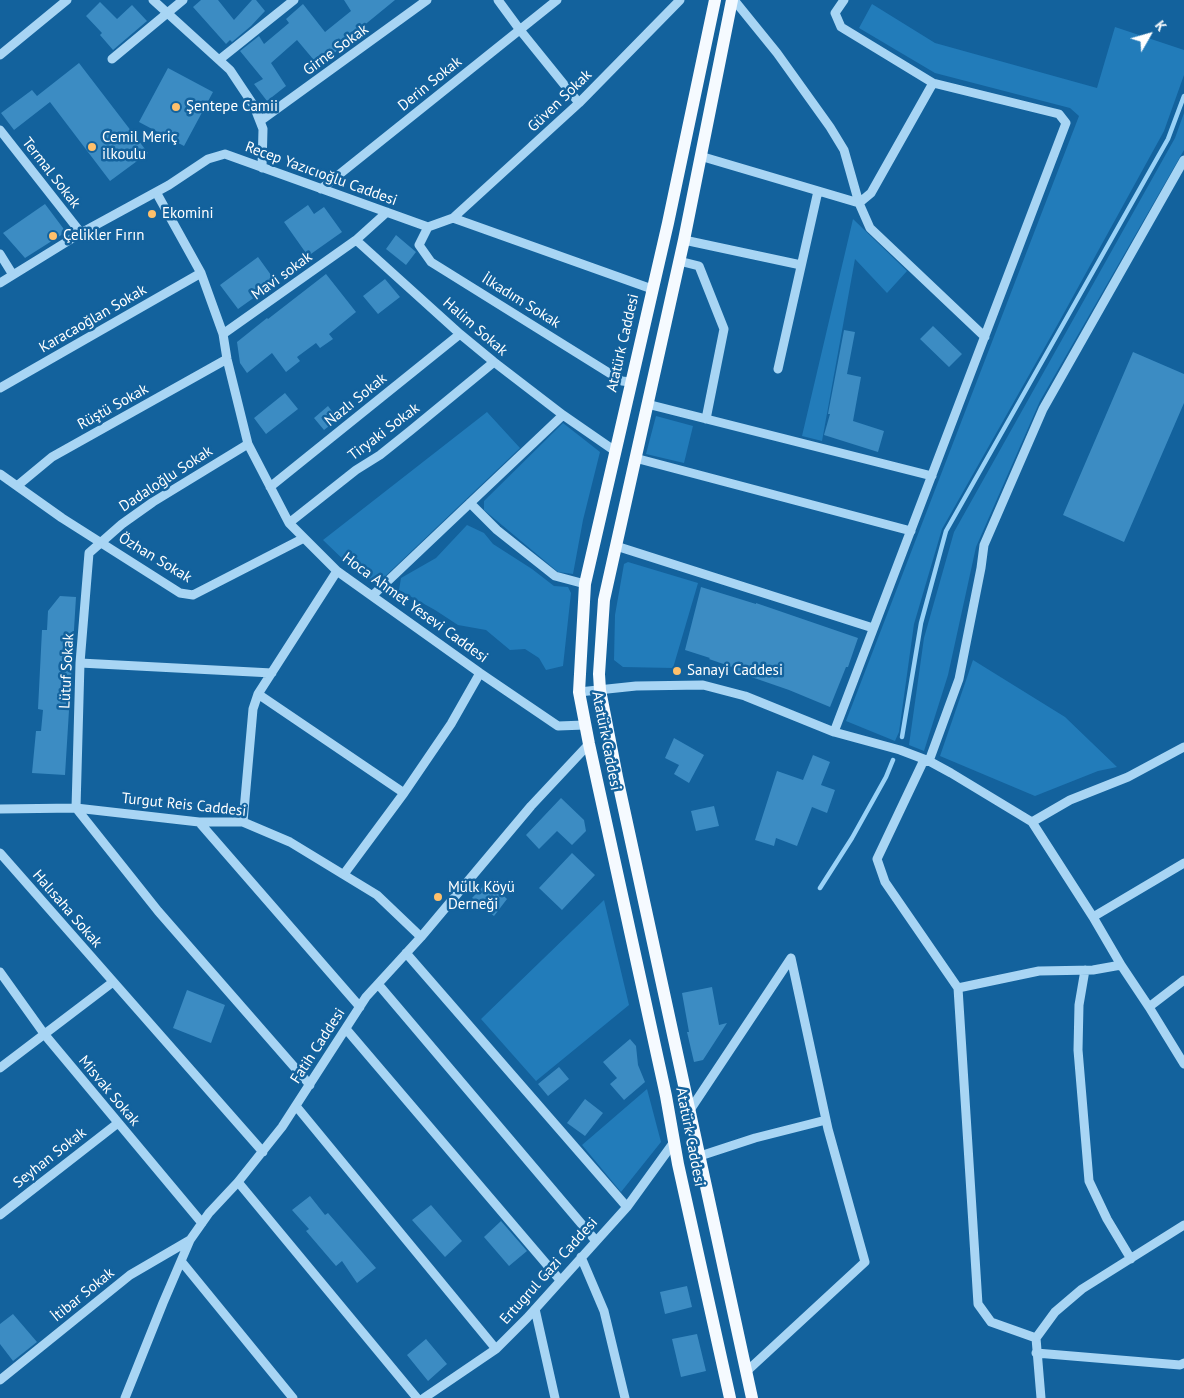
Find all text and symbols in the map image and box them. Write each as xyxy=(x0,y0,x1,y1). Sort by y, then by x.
north arrow xyxy=(1124,10,1174,60)
text: K xyxy=(1151,17,1171,35)
street label: Girne Sokak xyxy=(300,20,372,80)
street label: Derin Sokak xyxy=(395,53,465,115)
street label: Güven Sokak xyxy=(524,66,596,136)
place label: Şentepe Camii xyxy=(186,98,278,116)
marker: Şentepe Camii xyxy=(170,101,182,113)
place label: Cemil Meriç ilkoulu xyxy=(102,129,178,164)
street label: Termal Sokak xyxy=(18,134,84,212)
street label: Recep Yazıcıoğlu Caddesi xyxy=(243,138,399,210)
marker: Cemil Meriç ilkoulu xyxy=(86,141,98,153)
place label: Ekomini xyxy=(162,205,214,223)
marker: Ekomini xyxy=(146,208,158,220)
place label: Çelikler Fırın xyxy=(63,227,144,245)
marker: Çelikler Fırın xyxy=(47,230,59,242)
street label: Mavi sokak xyxy=(248,248,316,304)
street label: İlkadım Sokak xyxy=(478,270,564,332)
street label: Karacaoğlan Sokak xyxy=(36,281,150,357)
street label: Atatürk Caddesi xyxy=(603,292,643,394)
street label: Halim Sokak xyxy=(439,294,511,360)
street label: Nazlı Sokak xyxy=(321,370,391,430)
street label: Rüştü Sokak xyxy=(74,380,152,434)
street label: Tiryaki Sokak xyxy=(345,399,423,465)
street label: Dadaloğlu Sokak xyxy=(116,442,216,516)
street label: Özhan Sokak xyxy=(115,529,195,587)
street label: Hoca Ahmet Yesevi Caddesi xyxy=(339,549,491,667)
street label: Lütuf Sokak xyxy=(56,633,78,709)
place label: Sanayi Caddesi xyxy=(687,662,783,680)
marker: Sanayi Caddesi xyxy=(671,665,683,677)
street label: Atatürk Caddesi xyxy=(588,690,624,792)
street label: Turgut Reis Caddesi xyxy=(121,790,247,820)
street label: Halısaha Sokak xyxy=(28,866,106,952)
place label: Mülk Köyü Derneği xyxy=(448,879,515,914)
marker: Mülk Köyü Derneği xyxy=(432,891,444,903)
street label: Fatih Caddesi xyxy=(287,1005,349,1087)
street label: Misvak Sokak xyxy=(75,1052,143,1130)
street label: Atatürk Caddesi xyxy=(672,1086,708,1188)
street label: Seyhan Sokak xyxy=(10,1124,90,1192)
street label: Ertugrul Gazi Caddesi xyxy=(496,1214,602,1328)
street label: İtibar Sokak xyxy=(48,1264,118,1326)

